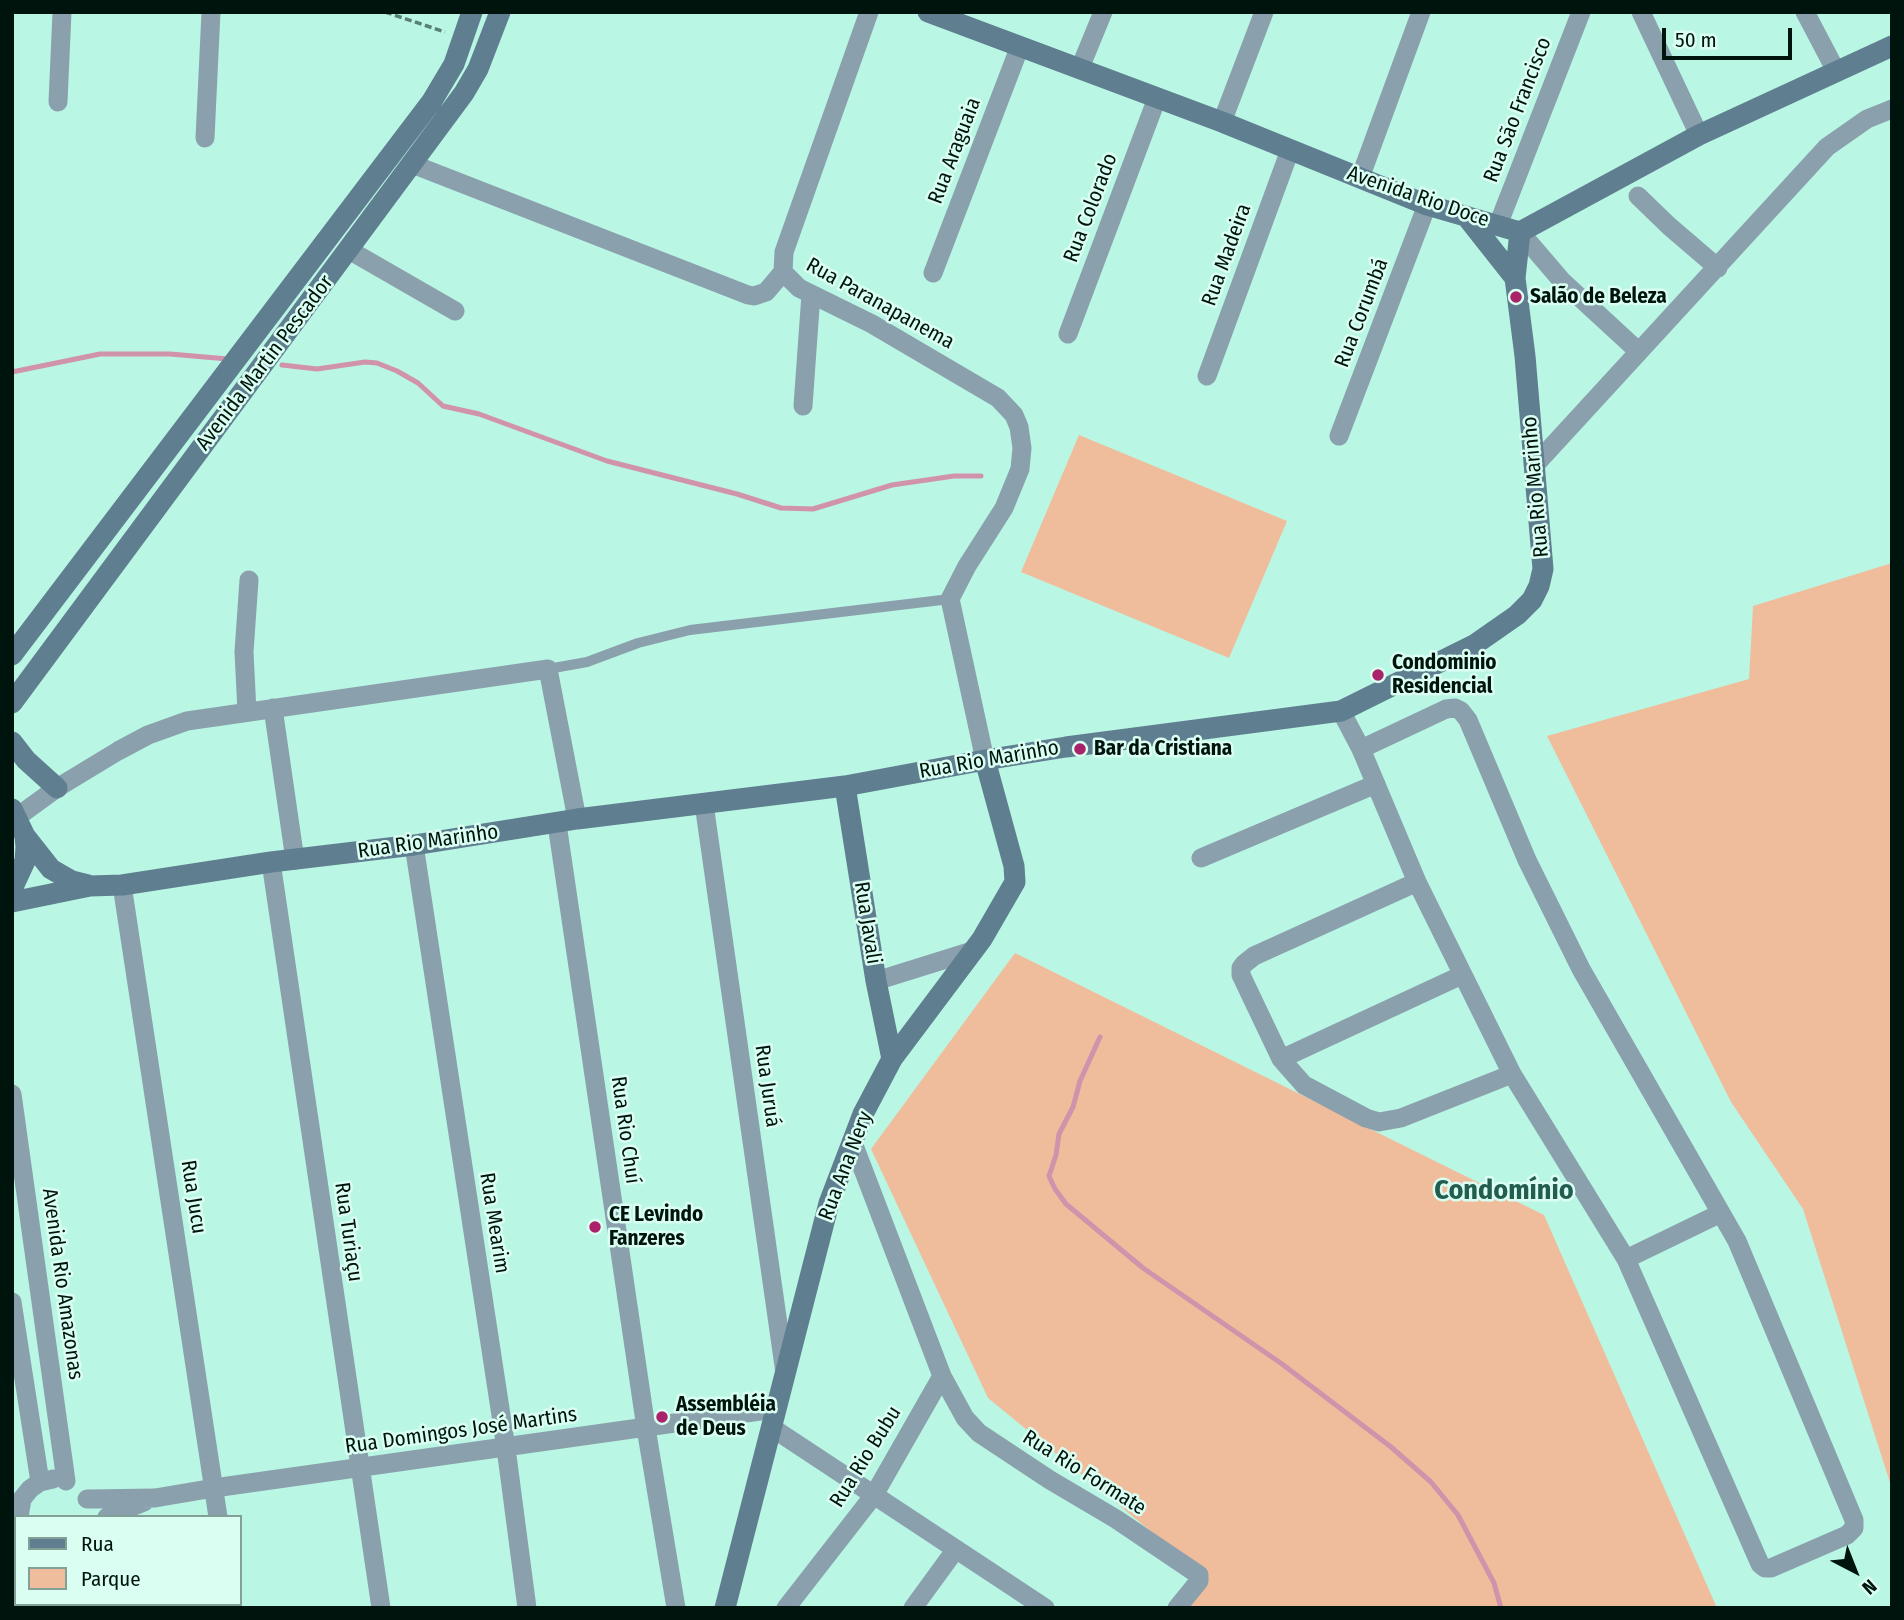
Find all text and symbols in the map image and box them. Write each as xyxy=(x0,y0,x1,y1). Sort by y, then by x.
scale bar xyxy=(1666,14,1796,58)
text: 50 m xyxy=(1675,27,1717,53)
street label: Rua São Francisco xyxy=(1479,34,1557,186)
street label: Rua Araguaia xyxy=(923,94,987,208)
street label: Rua Colorado xyxy=(1059,150,1123,266)
street label: Avenida Rio Doce xyxy=(1344,161,1492,233)
street label: Rua Madeira xyxy=(1197,201,1257,309)
street label: Rua Paranapanema xyxy=(802,253,958,355)
street label: Rua Corumbá xyxy=(1330,255,1394,371)
street label: Avenida Martin Pescador xyxy=(191,271,339,455)
place label: Salão de Beleza xyxy=(1530,284,1667,310)
marker: Salão de Beleza xyxy=(1508,289,1524,305)
street label: Rua Rio Marinho xyxy=(1517,415,1555,559)
place label: Condominio Residencial xyxy=(1392,650,1497,700)
marker: Condominio Residencial xyxy=(1370,667,1386,683)
street label: Rua Rio Marinho xyxy=(917,735,1061,785)
place label: Bar da Cristiana xyxy=(1094,736,1232,762)
marker: Bar da Cristiana xyxy=(1072,741,1088,757)
street label: Rua Rio Marinho xyxy=(356,820,500,864)
street label: Rua Javali xyxy=(848,880,886,966)
street label: Rua Juruá xyxy=(749,1043,785,1129)
street label: Rua Rio Chuí xyxy=(605,1075,645,1185)
street label: Rua Ana Nery xyxy=(814,1108,878,1224)
street label: Rua Jucu xyxy=(175,1158,211,1236)
street label: Rua Mearim xyxy=(474,1171,514,1275)
district label: Condomínio xyxy=(1434,1174,1574,1208)
street label: Rua Turiaçu xyxy=(329,1181,367,1283)
street label: Avenida Rio Amazonas xyxy=(36,1187,88,1381)
place label: CE Levindo Fanzeres xyxy=(609,1202,703,1252)
marker: CE Levindo Fanzeres xyxy=(587,1219,603,1235)
place label: Assembléia de Deus xyxy=(676,1392,776,1442)
street label: Rua Domingos José Martins xyxy=(344,1402,578,1460)
street label: Rua Rio Bubu xyxy=(825,1402,907,1512)
marker: Assembléia de Deus xyxy=(654,1409,670,1425)
street label: Rua Rio Formate xyxy=(1018,1425,1150,1521)
legend xyxy=(14,1515,242,1606)
text: Rua xyxy=(81,1531,114,1557)
north arrow xyxy=(1820,1536,1890,1606)
text: Parque xyxy=(81,1566,141,1592)
text: N xyxy=(1857,1575,1881,1599)

